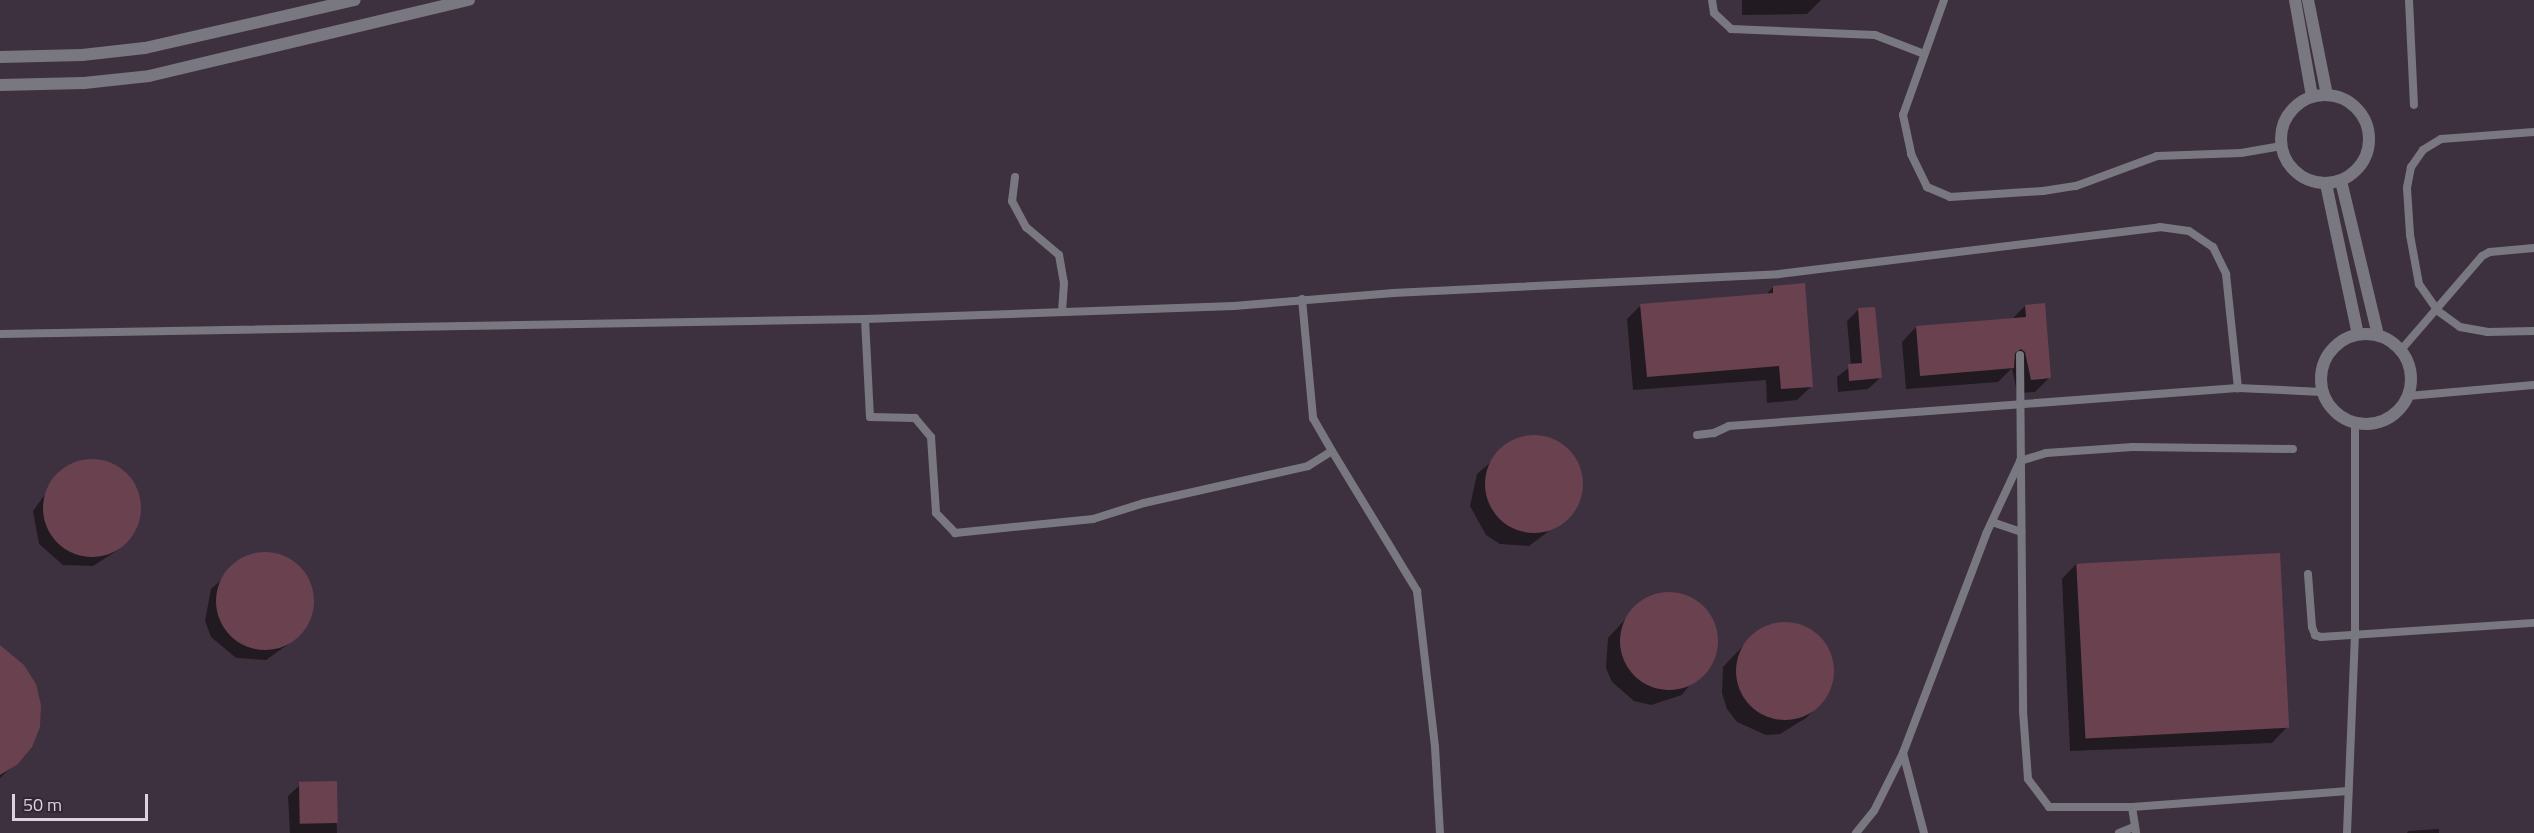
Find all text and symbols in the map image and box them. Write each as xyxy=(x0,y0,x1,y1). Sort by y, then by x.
scale bar xyxy=(15,782,152,820)
text: 50 m xyxy=(23,791,62,818)

